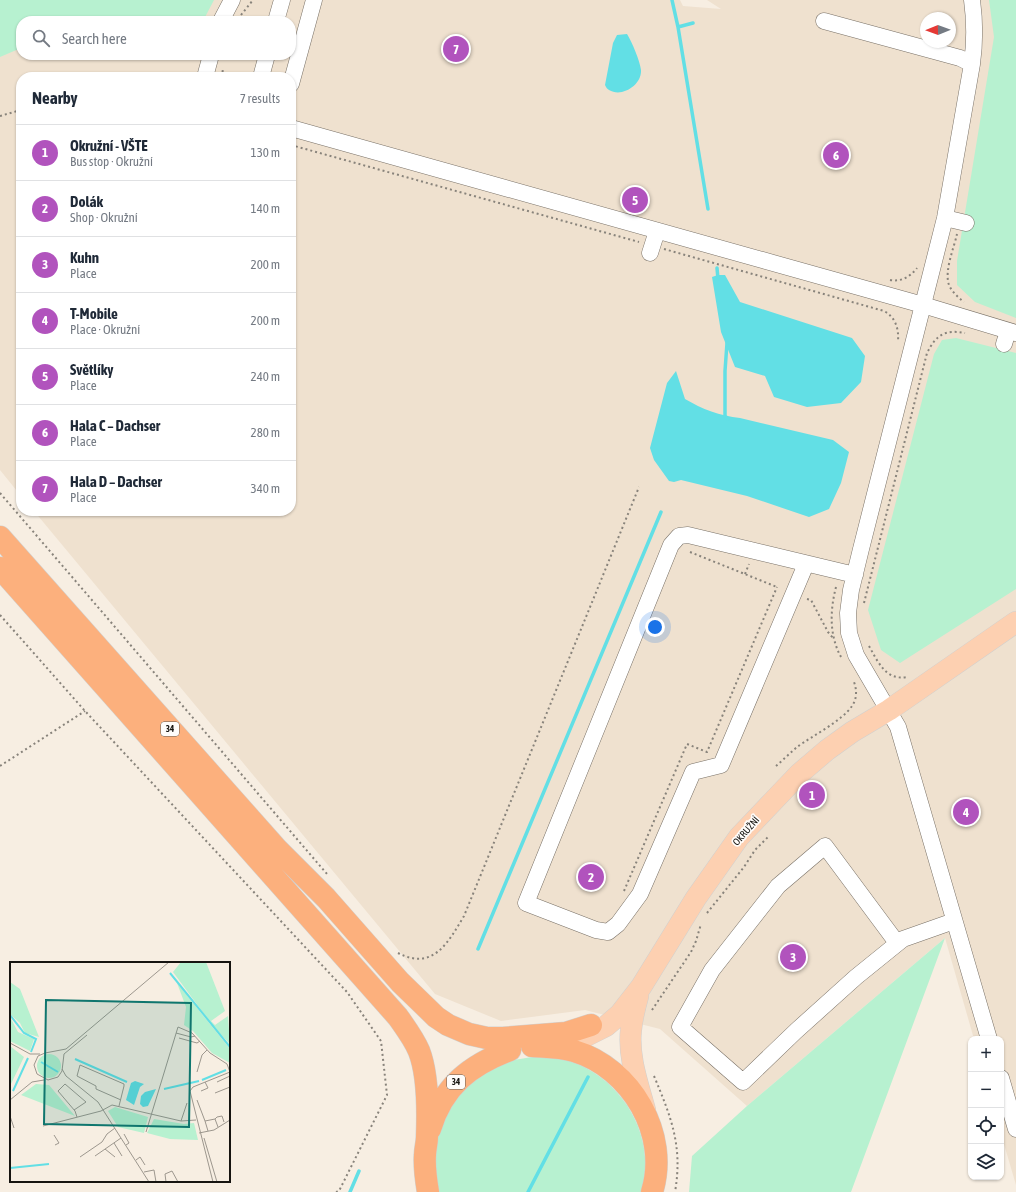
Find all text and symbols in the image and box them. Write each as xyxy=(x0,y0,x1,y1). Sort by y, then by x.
north arrow xyxy=(920,12,956,48)
search box xyxy=(16,16,296,60)
icon: search xyxy=(30,27,52,49)
text: Search here xyxy=(62,30,127,47)
pin: 7 xyxy=(443,34,469,64)
text: Nearby xyxy=(32,88,78,108)
text: 7 results xyxy=(240,91,280,106)
text: Okružní - VŠTE xyxy=(70,137,148,154)
pin: 6 xyxy=(823,140,849,170)
text: 1 xyxy=(42,145,48,160)
text: 130 m xyxy=(251,145,280,160)
text: Bus stop · Okružní xyxy=(70,154,153,169)
pin: 5 xyxy=(622,185,648,215)
text: Dolák xyxy=(70,193,103,210)
text: 2 xyxy=(42,201,48,216)
text: 140 m xyxy=(251,201,280,216)
text: Shop · Okružní xyxy=(70,210,138,225)
text: Kuhn xyxy=(70,249,99,266)
text: 3 xyxy=(42,257,48,272)
text: 200 m xyxy=(251,257,280,272)
text: Place xyxy=(70,266,97,281)
text: T-Mobile xyxy=(70,305,118,322)
text: 4 xyxy=(42,313,48,328)
text: 200 m xyxy=(251,313,280,328)
text: Place · Okružní xyxy=(70,322,140,337)
text: Světlíky xyxy=(70,361,114,378)
text: 5 xyxy=(42,369,48,384)
text: 240 m xyxy=(251,369,280,384)
text: Place xyxy=(70,378,97,393)
text: Hala C – Dachser xyxy=(70,417,160,434)
text: 6 xyxy=(42,425,48,440)
text: 280 m xyxy=(251,425,280,440)
text: Place xyxy=(70,434,97,449)
text: Hala D – Dachser xyxy=(70,473,162,490)
text: 7 xyxy=(42,481,48,496)
text: 340 m xyxy=(251,481,280,496)
text: Place xyxy=(70,490,97,505)
your location xyxy=(645,617,665,637)
road number: 34 xyxy=(161,722,179,736)
pin: 1 xyxy=(799,780,825,810)
pin: 4 xyxy=(953,797,979,827)
street label: OKRUŽNÍ xyxy=(731,814,762,848)
pin: 2 xyxy=(578,862,604,892)
pin: 3 xyxy=(780,942,806,972)
inset map xyxy=(10,962,230,1182)
map controls xyxy=(968,1036,1004,1180)
button: + xyxy=(968,1036,1004,1072)
button: − xyxy=(968,1072,1004,1108)
road number: 34 xyxy=(447,1075,465,1089)
button: locate xyxy=(968,1108,1004,1144)
button: layers xyxy=(968,1144,1004,1180)

